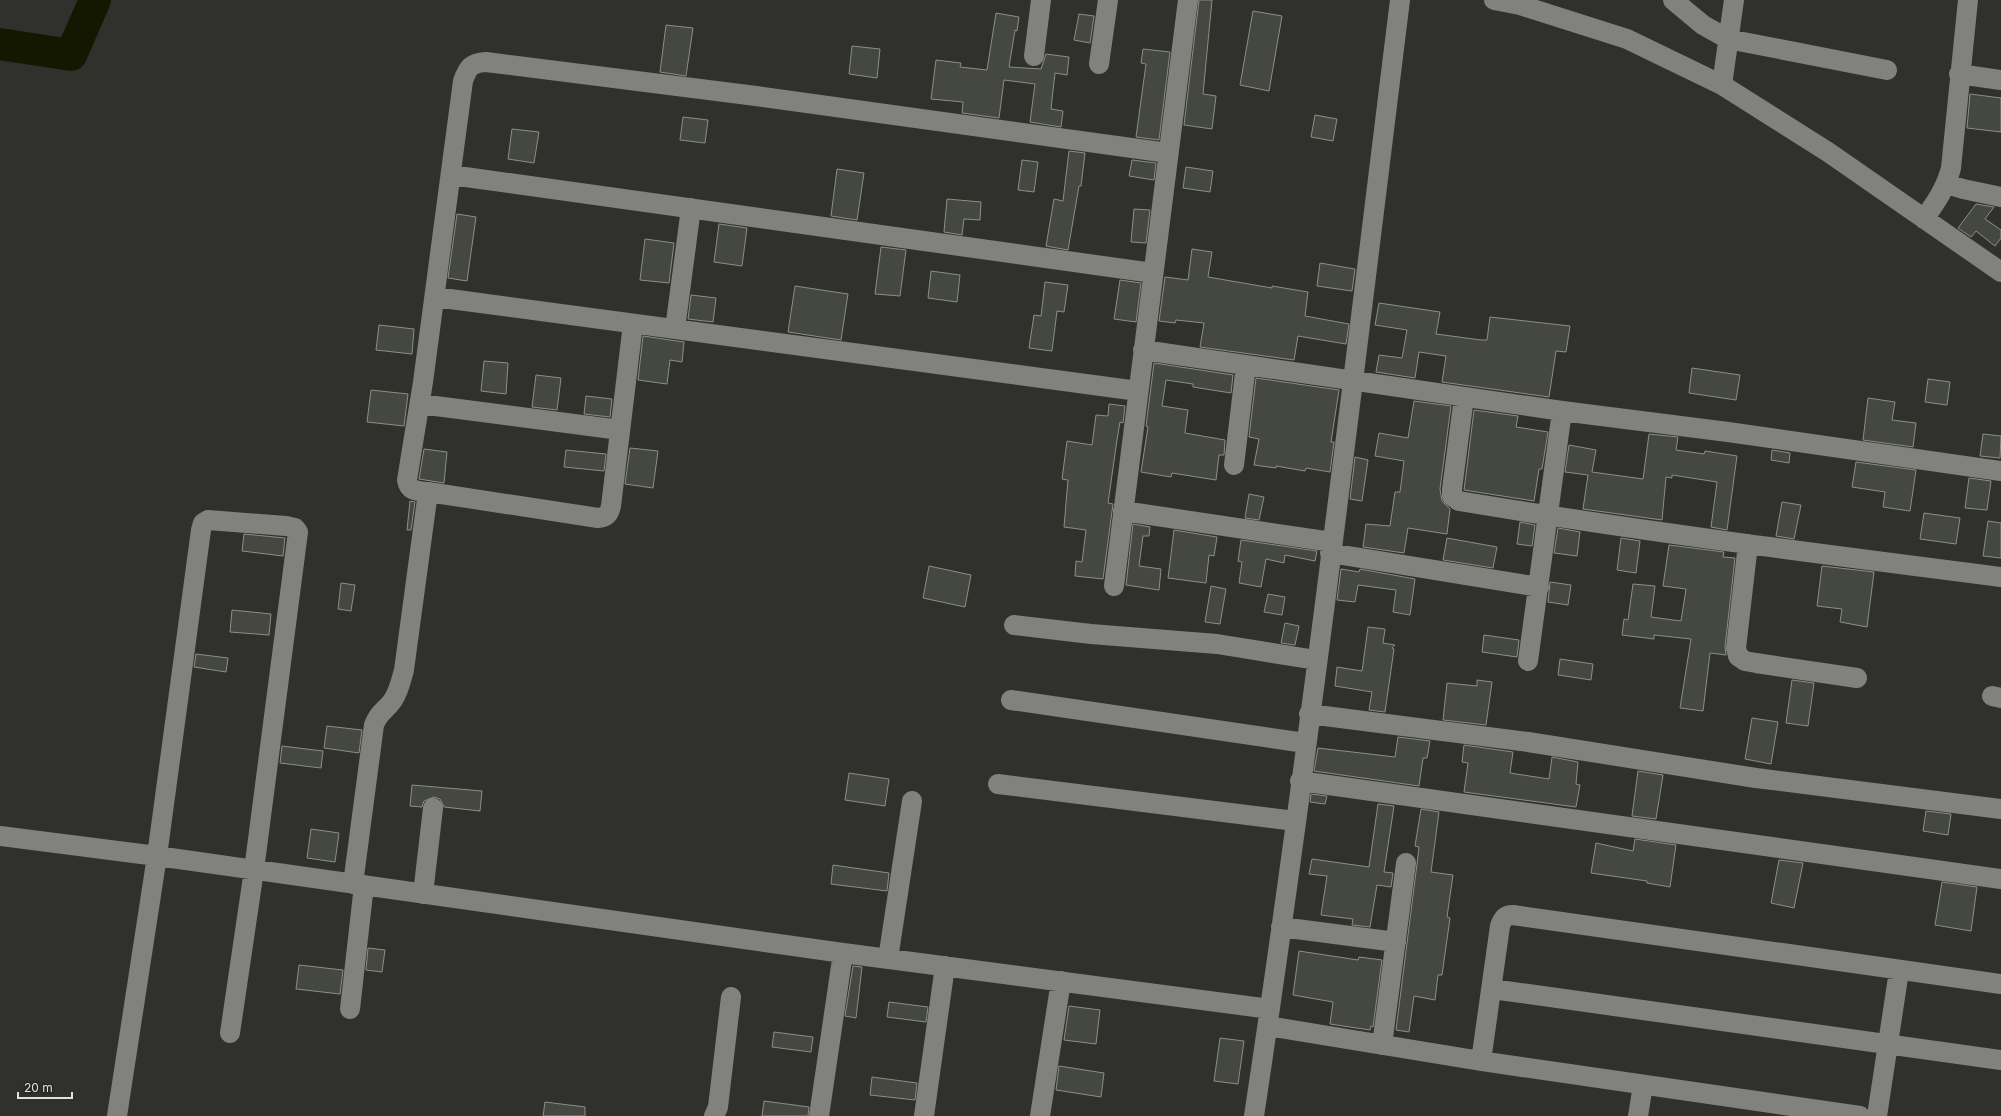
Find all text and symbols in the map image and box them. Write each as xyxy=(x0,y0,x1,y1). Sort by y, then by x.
scale bar xyxy=(18,1074,72,1100)
text: 20 m xyxy=(24,1080,53,1095)

